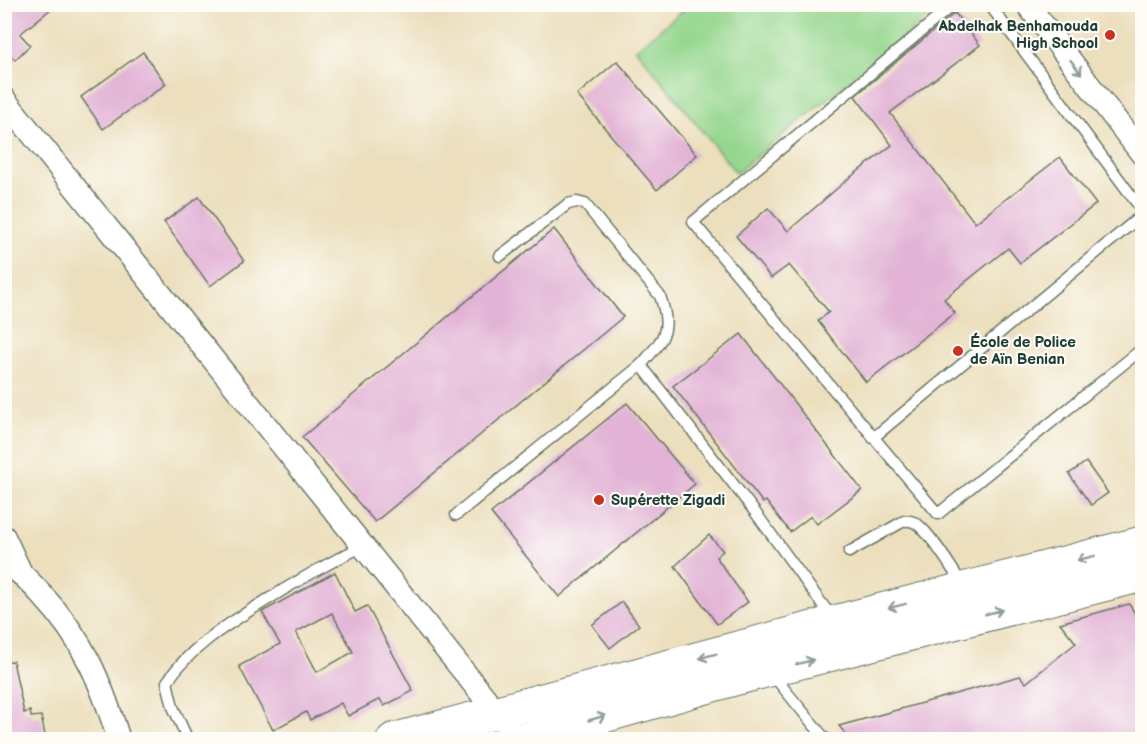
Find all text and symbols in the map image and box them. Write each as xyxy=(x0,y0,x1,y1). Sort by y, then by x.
place label: Abdelhak Benhamouda High School xyxy=(938,17,1098,53)
marker: Abdelhak Benhamouda High School xyxy=(1103,28,1117,42)
one-way arrow xyxy=(1070,59,1082,75)
place label: École de Police de Aïn Benian xyxy=(970,332,1076,369)
marker: École de Police de Aïn Benian xyxy=(951,344,965,358)
place label: Supérette Zigadi xyxy=(611,491,725,510)
marker: Supérette Zigadi xyxy=(592,493,606,507)
one-way arrow xyxy=(1077,552,1096,564)
one-way arrow xyxy=(888,601,907,612)
one-way arrow xyxy=(984,606,1003,617)
one-way arrow xyxy=(699,651,718,662)
one-way arrow xyxy=(795,655,814,667)
one-way arrow xyxy=(587,712,606,723)

